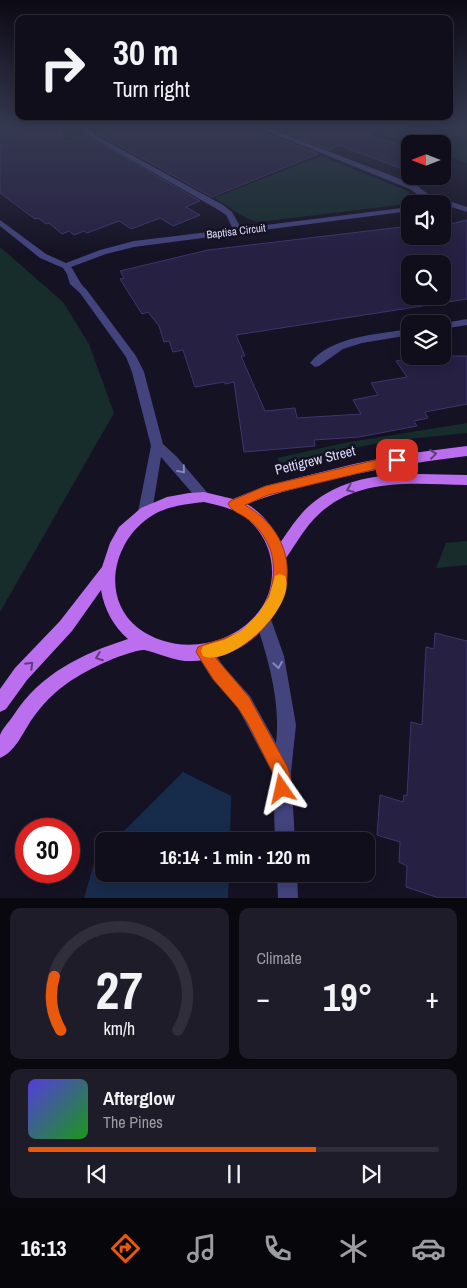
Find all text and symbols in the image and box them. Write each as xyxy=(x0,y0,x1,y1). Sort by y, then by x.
text: 30 m xyxy=(113,29,178,76)
icon: right xyxy=(30,35,95,100)
text: Turn right xyxy=(113,74,190,104)
north arrow xyxy=(401,135,451,185)
map controls xyxy=(401,135,451,365)
button: sound xyxy=(401,195,451,245)
street label: Baptisa Circuit xyxy=(206,220,267,242)
button: search xyxy=(401,255,451,305)
button: layers xyxy=(401,315,451,365)
pin xyxy=(376,439,418,481)
street label: Pettigrew Street xyxy=(273,441,357,479)
icon: arrive xyxy=(383,446,411,474)
one-way arrow xyxy=(430,449,438,460)
one-way arrow xyxy=(176,464,184,473)
one-way arrow xyxy=(346,482,355,493)
one-way arrow xyxy=(95,651,103,661)
one-way arrow xyxy=(24,662,33,671)
one-way arrow xyxy=(272,662,283,670)
position arrow xyxy=(255,762,307,814)
speed limit sign: 30 xyxy=(15,818,80,883)
text: 16:14 · 1 min · 120 m xyxy=(160,844,310,870)
text: Climate xyxy=(257,947,302,969)
text: 27 xyxy=(96,955,143,1025)
text: 19° xyxy=(323,972,373,1023)
text: − xyxy=(257,979,270,1017)
text: + xyxy=(426,979,439,1017)
text: km/h xyxy=(103,1017,135,1041)
text: Afterglow xyxy=(103,1085,175,1111)
text: The Pines xyxy=(103,1111,163,1133)
icon: previous xyxy=(83,1160,111,1188)
icon: pause xyxy=(220,1160,248,1188)
icon: next xyxy=(357,1160,385,1188)
icon: directions xyxy=(108,1231,143,1266)
icon: music xyxy=(184,1231,219,1266)
icon: phone xyxy=(260,1231,295,1266)
icon: climate xyxy=(336,1231,371,1266)
icon: car xyxy=(411,1231,446,1266)
text: 16:13 xyxy=(20,1233,67,1263)

